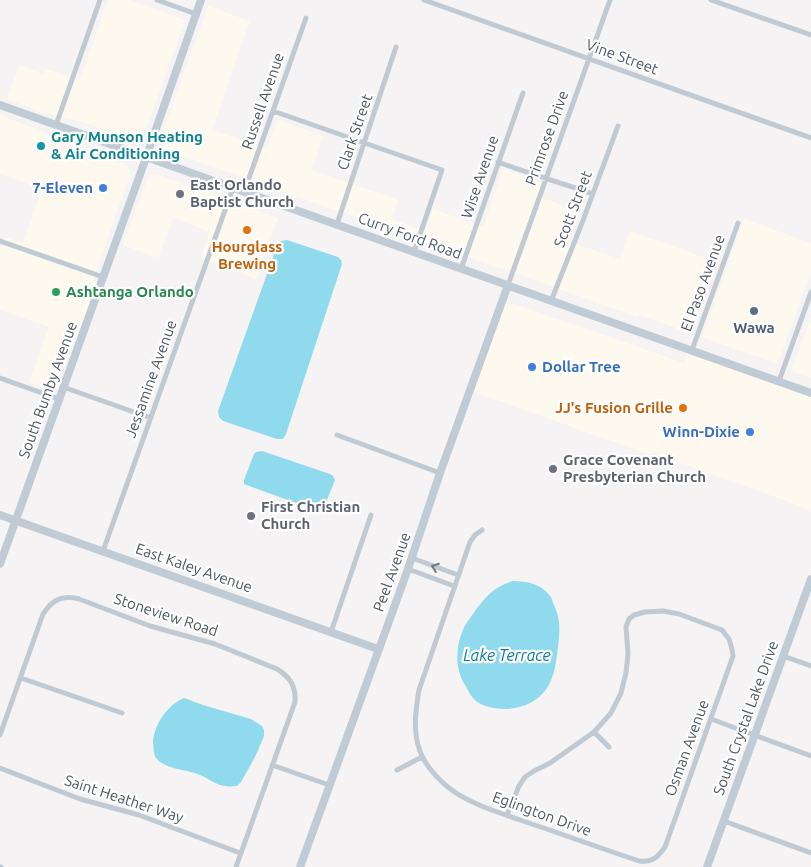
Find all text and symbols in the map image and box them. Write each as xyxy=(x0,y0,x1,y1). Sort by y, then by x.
street label: Vine Street xyxy=(584,36,661,78)
street label: Russell Avenue xyxy=(238,50,287,151)
street label: Primrose Drive xyxy=(522,88,572,187)
street label: Clark Street xyxy=(334,91,376,172)
place label: Gary Munson Heating & Air Conditioning xyxy=(51,128,203,162)
street label: Wise Avenue xyxy=(457,133,502,221)
marker: Gary Munson Heating & Air Conditioning xyxy=(35,140,47,152)
street label: Scott Street xyxy=(550,168,595,250)
place label: East Orlando Baptist Church xyxy=(190,176,294,210)
place label: 7-Eleven xyxy=(32,179,93,196)
marker: 7-Eleven xyxy=(97,182,109,194)
marker: East Orlando Baptist Church xyxy=(174,188,186,200)
street label: Curry Ford Road xyxy=(356,209,464,262)
marker: Hourglass Brewing xyxy=(241,224,253,236)
street label: El Paso Avenue xyxy=(677,232,728,333)
place label: Hourglass Brewing xyxy=(212,238,282,272)
place label: Ashtanga Orlando xyxy=(66,283,194,300)
marker: Ashtanga Orlando xyxy=(50,286,62,298)
marker: Wawa xyxy=(748,305,760,317)
street label: Jessamine Avenue xyxy=(121,318,180,440)
street label: South Bumby Avenue xyxy=(15,319,80,460)
place label: Wawa xyxy=(733,319,775,336)
place label: Dollar Tree xyxy=(542,358,621,375)
marker: Dollar Tree xyxy=(526,361,538,373)
place label: JJ's Fusion Grille xyxy=(555,399,673,416)
marker: JJ's Fusion Grille xyxy=(677,402,689,414)
place label: Winn-Dixie xyxy=(663,423,740,440)
marker: Winn-Dixie xyxy=(744,426,756,438)
place label: Grace Covenant Presbyterian Church xyxy=(563,451,706,485)
marker: Grace Covenant Presbyterian Church xyxy=(547,463,559,475)
place label: First Christian Church xyxy=(261,498,360,532)
marker: First Christian Church xyxy=(245,510,257,522)
street label: Peel Avenue xyxy=(369,530,414,614)
street label: East Kaley Avenue xyxy=(134,540,255,595)
one-way arrow xyxy=(431,562,440,573)
street label: Stoneview Road xyxy=(112,590,220,639)
street label: South Crystal Lake Drive xyxy=(710,638,781,797)
water label: Lake Terrace xyxy=(463,646,551,664)
street label: Osman Avenue xyxy=(661,697,712,798)
street label: Saint Heather Way xyxy=(63,771,186,826)
street label: Eglington Drive xyxy=(491,788,594,839)

